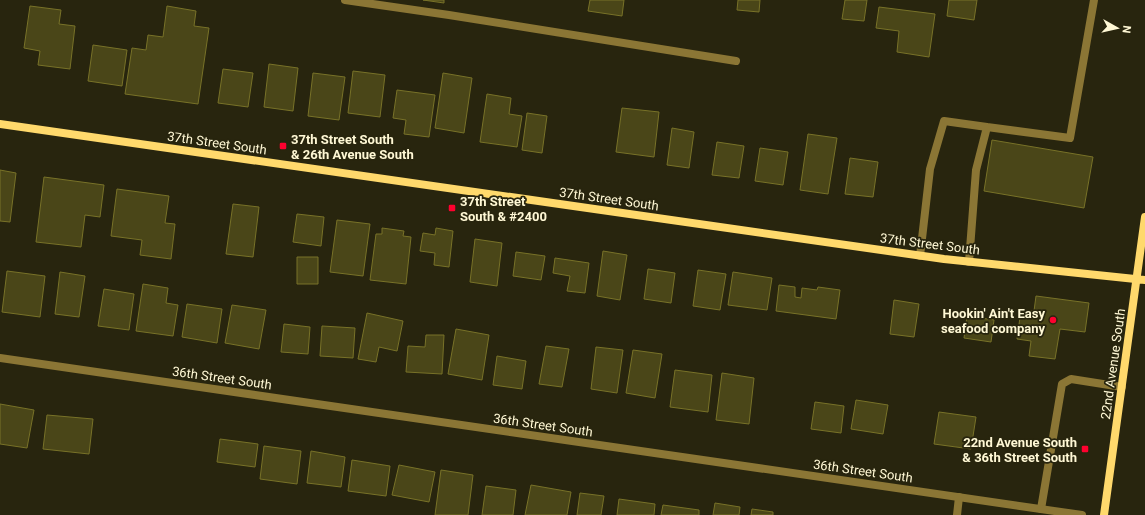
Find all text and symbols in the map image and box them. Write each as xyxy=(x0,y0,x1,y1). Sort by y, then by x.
north arrow xyxy=(1097,8,1137,48)
text: N xyxy=(1119,25,1133,34)
street label: 37th Street South xyxy=(166,129,268,157)
place label: 37th Street South & 26th Avenue South xyxy=(291,132,414,162)
marker: 37th Street South & 26th Avenue South xyxy=(278,141,288,151)
street label: 37th Street South xyxy=(558,185,660,213)
place label: 37th Street South & #2400 xyxy=(460,194,547,224)
marker: 37th Street South & #2400 xyxy=(447,203,457,213)
street label: 37th Street South xyxy=(879,230,981,258)
place label: Hookin' Ain't Easy seafood company xyxy=(941,306,1045,336)
street label: 22nd Avenue South xyxy=(1098,308,1128,420)
marker: Hookin' Ain't Easy seafood company xyxy=(1048,315,1058,325)
street label: 36th Street South xyxy=(171,364,273,392)
street label: 36th Street South xyxy=(492,411,594,439)
place label: 22nd Avenue South & 36th Street South xyxy=(962,435,1077,465)
marker: 22nd Avenue South & 36th Street South xyxy=(1080,444,1090,454)
street label: 36th Street South xyxy=(812,457,914,485)

